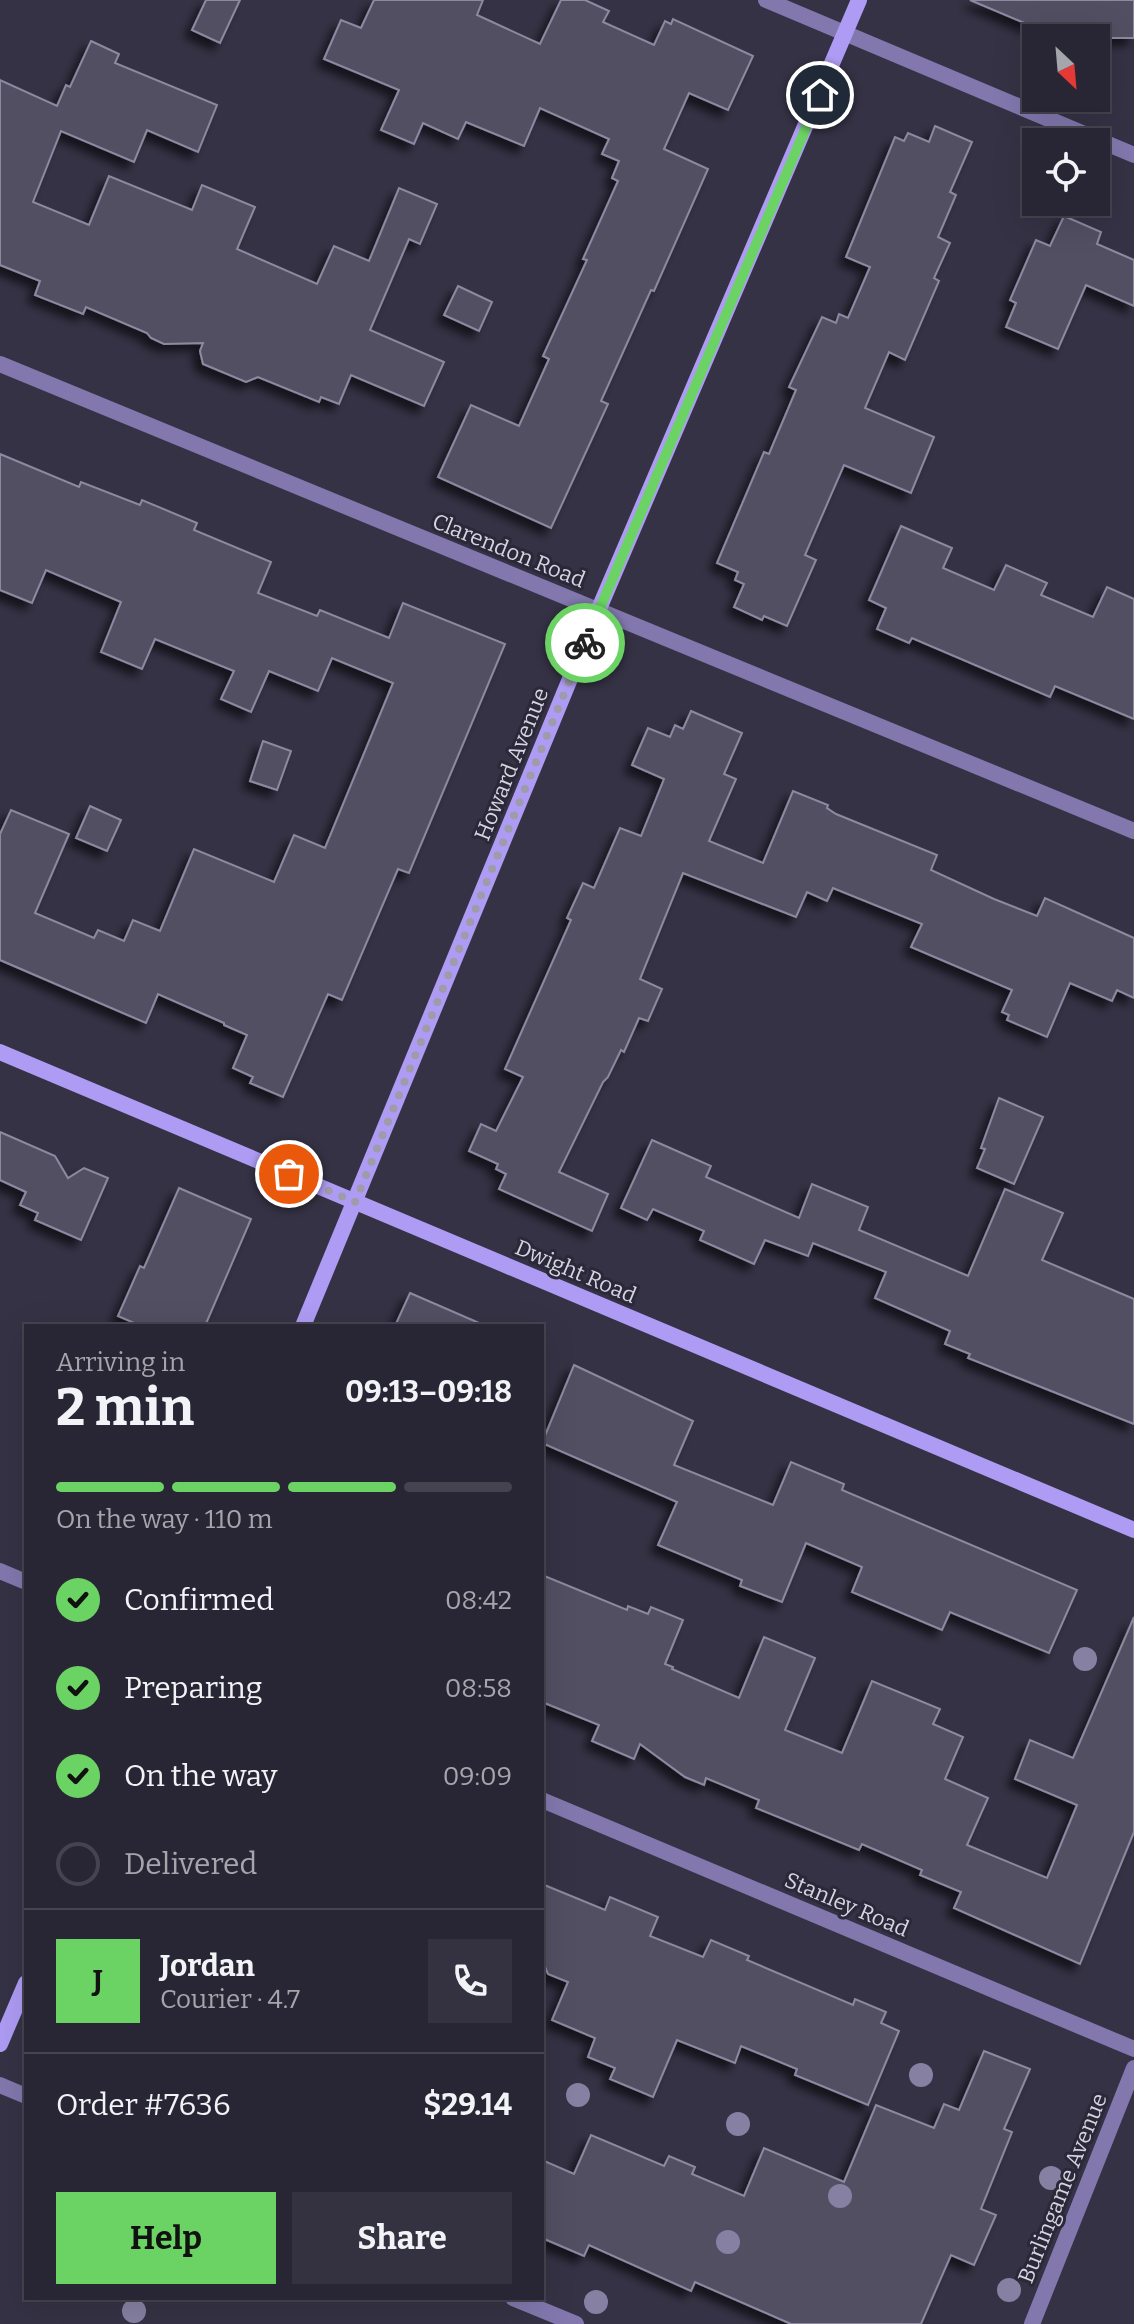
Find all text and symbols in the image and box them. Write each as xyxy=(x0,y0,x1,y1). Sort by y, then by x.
north arrow xyxy=(1022,24,1110,112)
map controls xyxy=(1022,24,1110,216)
pin xyxy=(786,61,854,129)
icon: home xyxy=(798,73,842,117)
button: locate xyxy=(1022,128,1110,216)
street label: Clarendon Road xyxy=(428,507,589,593)
courier xyxy=(545,603,625,683)
icon: bike xyxy=(563,621,607,665)
street label: Howard Avenue xyxy=(468,684,554,845)
pin xyxy=(255,1140,323,1208)
icon: bag xyxy=(267,1152,311,1196)
street label: Dwight Road xyxy=(511,1234,641,1309)
text: Arriving in xyxy=(56,1347,185,1378)
text: 09:13–09:18 xyxy=(345,1374,512,1410)
text: 2 min xyxy=(56,1376,194,1439)
text: On the way · 110 m xyxy=(56,1504,273,1535)
icon: check xyxy=(56,1578,100,1622)
text: Confirmed xyxy=(124,1582,274,1618)
text: 08:42 xyxy=(445,1585,512,1616)
icon: check xyxy=(56,1666,100,1710)
text: Preparing xyxy=(124,1670,262,1706)
text: 08:58 xyxy=(445,1673,512,1704)
icon: check xyxy=(56,1754,100,1798)
text: On the way xyxy=(124,1758,277,1794)
text: 09:09 xyxy=(443,1761,512,1792)
text: Delivered xyxy=(124,1846,257,1882)
street label: Stanley Road xyxy=(781,1866,913,1943)
button: phone xyxy=(428,1939,512,2023)
text: Jordan xyxy=(160,1948,255,1984)
text: J xyxy=(93,1963,103,1999)
text: Courier · 4.7 xyxy=(160,1984,300,2015)
text: Order #7636 xyxy=(56,2087,231,2123)
text: $29.14 xyxy=(423,2087,512,2123)
street label: Burlingame Avenue xyxy=(1012,2089,1113,2287)
button: Help xyxy=(56,2192,276,2284)
button: Share xyxy=(292,2192,512,2284)

